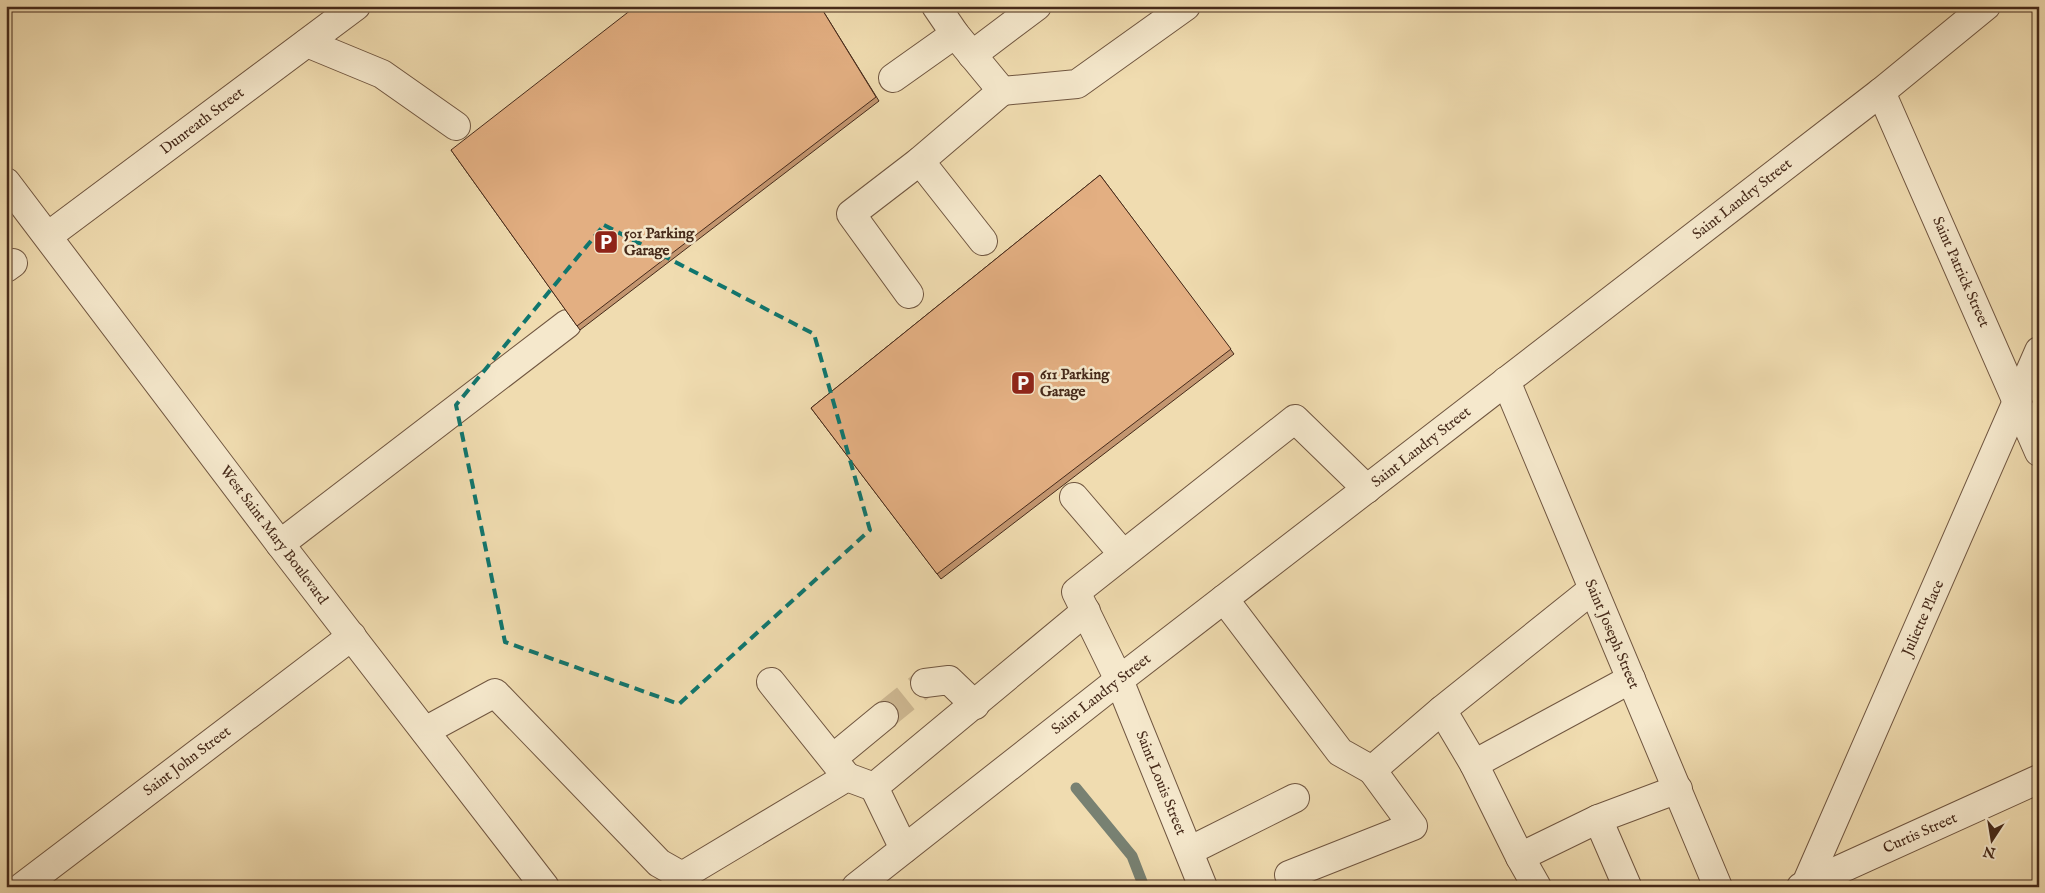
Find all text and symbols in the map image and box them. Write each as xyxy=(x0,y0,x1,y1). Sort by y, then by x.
street label: Dunreath Street xyxy=(156,83,248,159)
street label: Saint Landry Street xyxy=(1688,154,1796,244)
street label: Saint Patrick Street xyxy=(1928,214,1994,330)
place label: 501 Parking Garage xyxy=(624,224,695,260)
parking icon: 501 Parking Garage xyxy=(593,229,619,255)
place label: 611 Parking Garage xyxy=(1040,365,1110,401)
parking icon: 611 Parking Garage xyxy=(1010,370,1036,396)
street label: Saint Landry Street xyxy=(1367,402,1475,492)
street label: West Saint Mary Boulevard xyxy=(216,462,333,609)
street label: Saint Joseph Street xyxy=(1580,576,1644,692)
street label: Juliette Place xyxy=(1897,577,1948,661)
street label: Saint Landry Street xyxy=(1047,649,1155,739)
street label: Saint John Street xyxy=(139,722,235,800)
street label: Saint Louis Street xyxy=(1131,728,1191,838)
street label: Curtis Street xyxy=(1880,808,1960,858)
north arrow xyxy=(1968,816,2018,866)
text: N xyxy=(1982,842,1998,862)

